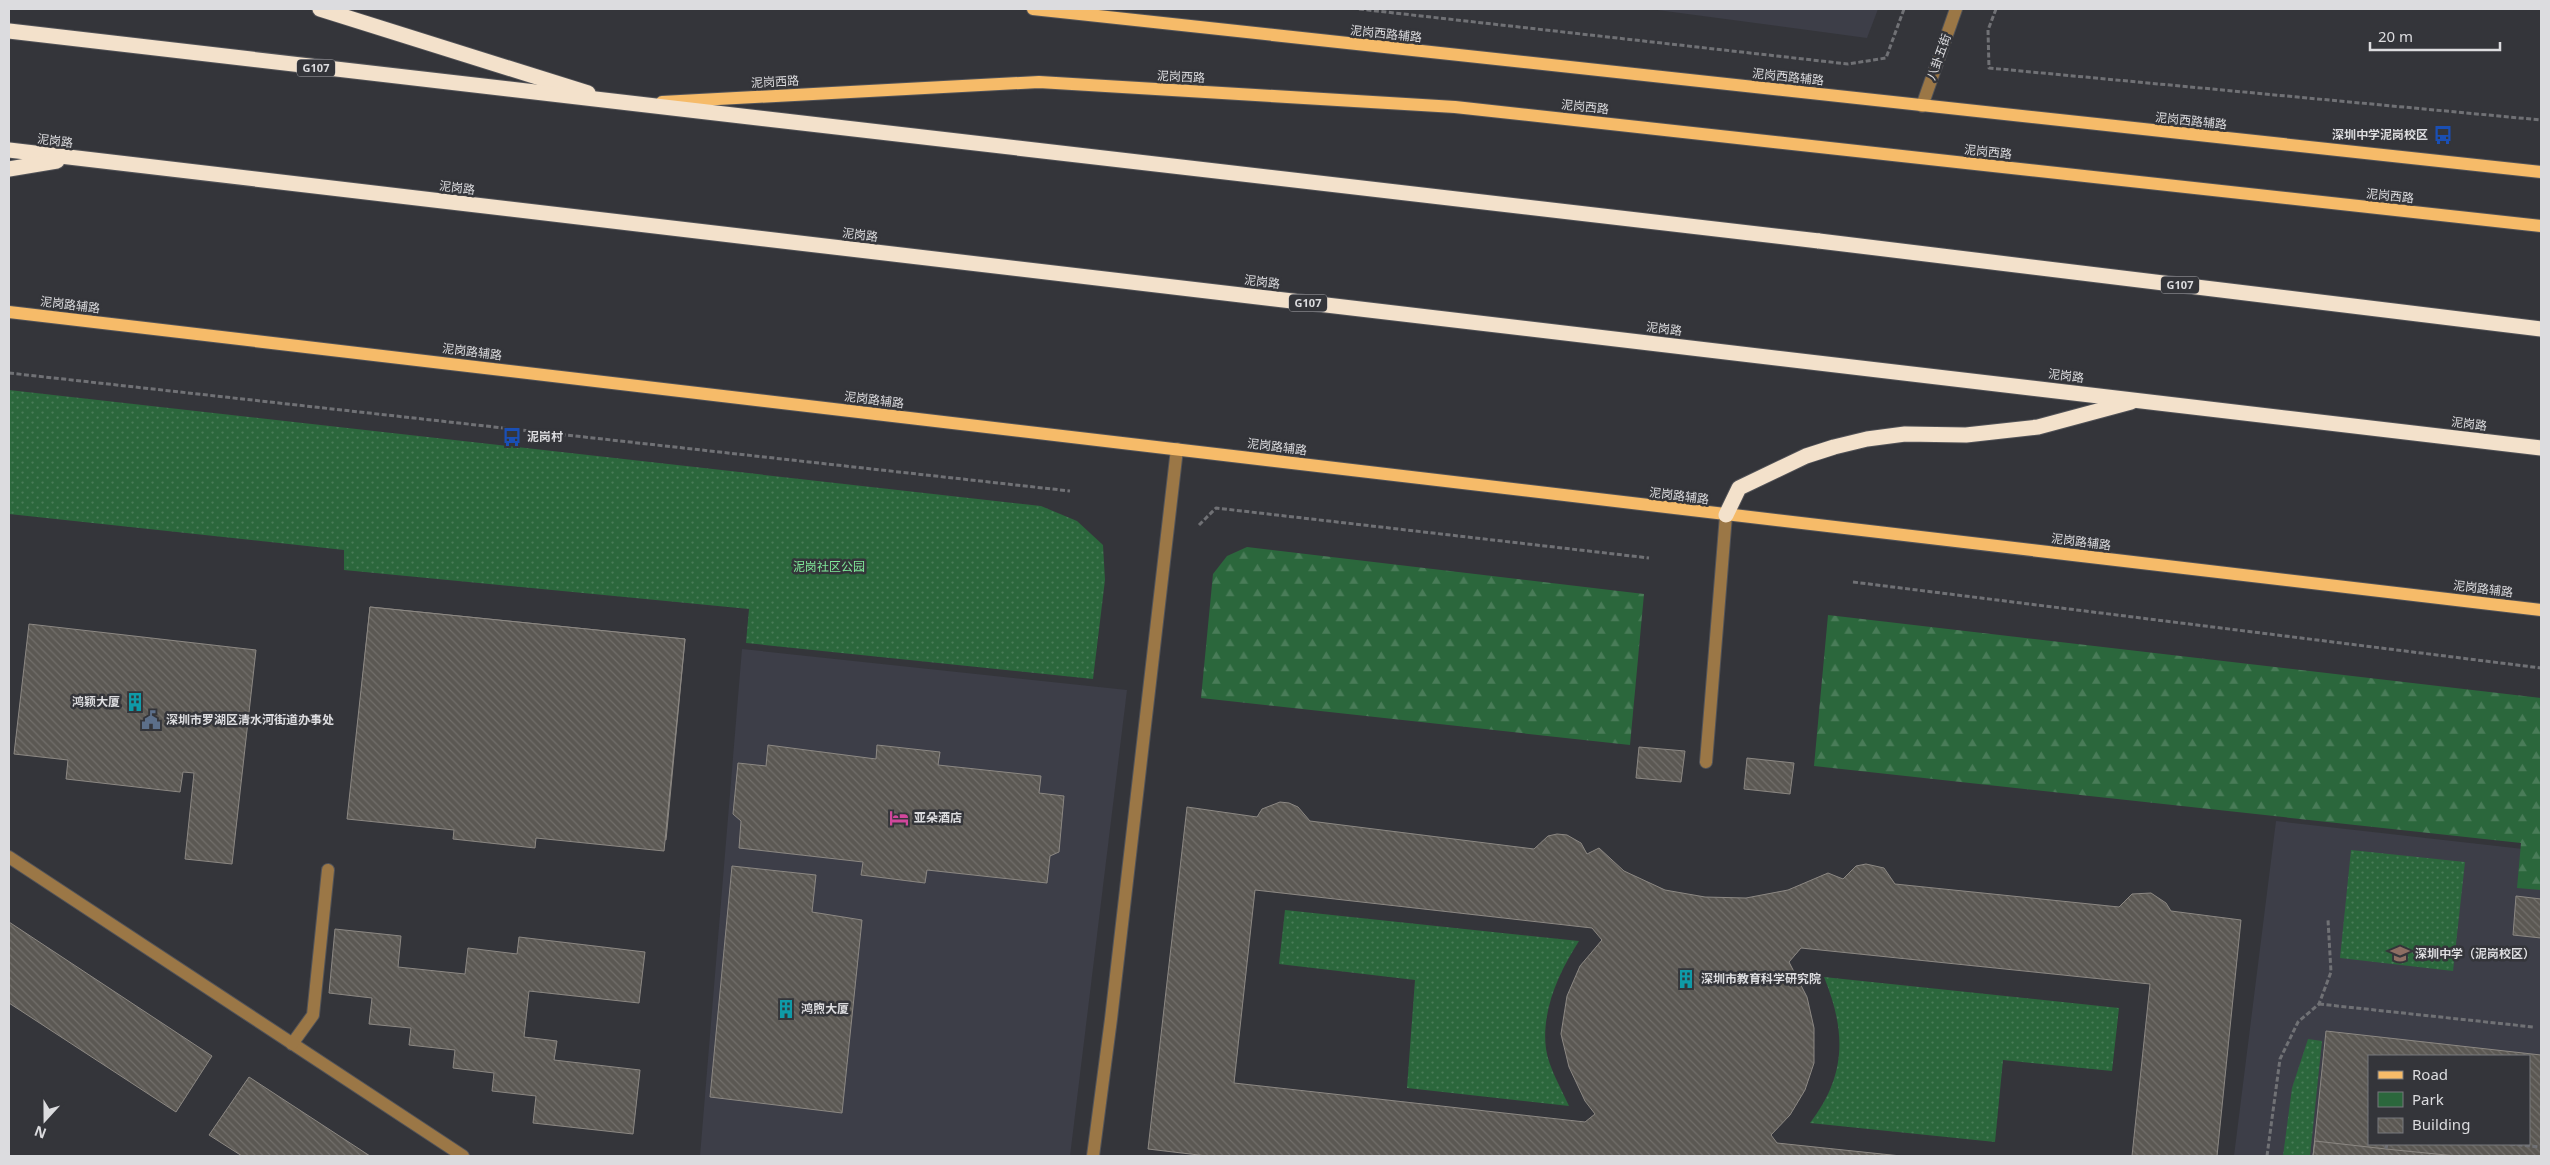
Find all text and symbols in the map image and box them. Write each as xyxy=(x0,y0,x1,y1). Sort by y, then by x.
scale bar xyxy=(2370,20,2500,52)
street label: 泥岗西路辅路 xyxy=(1349,21,1423,46)
text: 20 m xyxy=(2378,26,2413,46)
street label: 八卦五街 xyxy=(1922,31,1955,82)
road number: G107 xyxy=(297,59,335,76)
street label: 泥岗西路辅路 xyxy=(1751,64,1825,89)
street label: 泥岗西路 xyxy=(1157,67,1205,86)
street label: 泥岗西路 xyxy=(751,72,799,91)
street label: 泥岗西路 xyxy=(1560,96,1610,117)
street label: 泥岗西路辅路 xyxy=(2154,108,2228,133)
bus stop icon: 深圳中学泥岗校区 xyxy=(2432,124,2454,146)
place label: 深圳中学泥岗校区 xyxy=(2332,126,2428,143)
street label: 泥岗路 xyxy=(36,130,74,151)
street label: 泥岗西路 xyxy=(1963,141,2013,162)
street label: 泥岗路 xyxy=(438,177,476,198)
street label: 泥岗西路 xyxy=(2365,185,2415,206)
street label: 泥岗路 xyxy=(841,224,879,245)
street label: 泥岗路 xyxy=(1243,271,1281,292)
road number: G107 xyxy=(2161,276,2199,294)
street label: 泥岗路辅路 xyxy=(39,292,101,317)
road number: G107 xyxy=(1289,294,1327,312)
street label: 泥岗路 xyxy=(1645,318,1683,339)
street label: 泥岗路辅路 xyxy=(441,339,503,364)
street label: 泥岗路 xyxy=(2047,365,2085,386)
street label: 泥岗路辅路 xyxy=(843,387,905,412)
street label: 泥岗路 xyxy=(2450,413,2488,434)
bus stop icon: 泥岗村 xyxy=(501,426,523,448)
place label: 泥岗村 xyxy=(527,428,563,445)
street label: 泥岗路辅路 xyxy=(1246,434,1308,459)
street label: 泥岗路辅路 xyxy=(1648,483,1710,508)
street label: 泥岗路辅路 xyxy=(2050,529,2112,554)
park label: 泥岗社区公园 xyxy=(793,558,865,575)
street label: 泥岗路辅路 xyxy=(2452,576,2514,601)
building icon: 鸿颖大厦 xyxy=(124,691,146,713)
place label: 鸿颖大厦 xyxy=(72,693,120,710)
public building icon: 深圳市罗湖区清水河街道办事处 xyxy=(140,709,162,731)
place label: 深圳市罗湖区清水河街道办事处 xyxy=(166,711,334,728)
hotel icon: 亚朵酒店 xyxy=(888,807,910,829)
place label: 亚朵酒店 xyxy=(914,809,962,826)
school or university icon: 深圳中学（泥岗校区） xyxy=(2389,943,2411,965)
place label: 深圳中学（泥岗校区） xyxy=(2415,945,2535,962)
building icon: 深圳市教育科学研究院 xyxy=(1675,968,1697,990)
place label: 深圳市教育科学研究院 xyxy=(1701,970,1821,987)
building icon: 鸿煦大厦 xyxy=(775,998,797,1020)
place label: 鸿煦大厦 xyxy=(801,1000,849,1017)
legend xyxy=(2368,1055,2530,1145)
text: Road xyxy=(2412,1064,2448,1084)
text: Park xyxy=(2412,1089,2444,1109)
north arrow xyxy=(20,1095,70,1145)
text: Building xyxy=(2412,1114,2470,1134)
text: N xyxy=(31,1122,49,1144)

